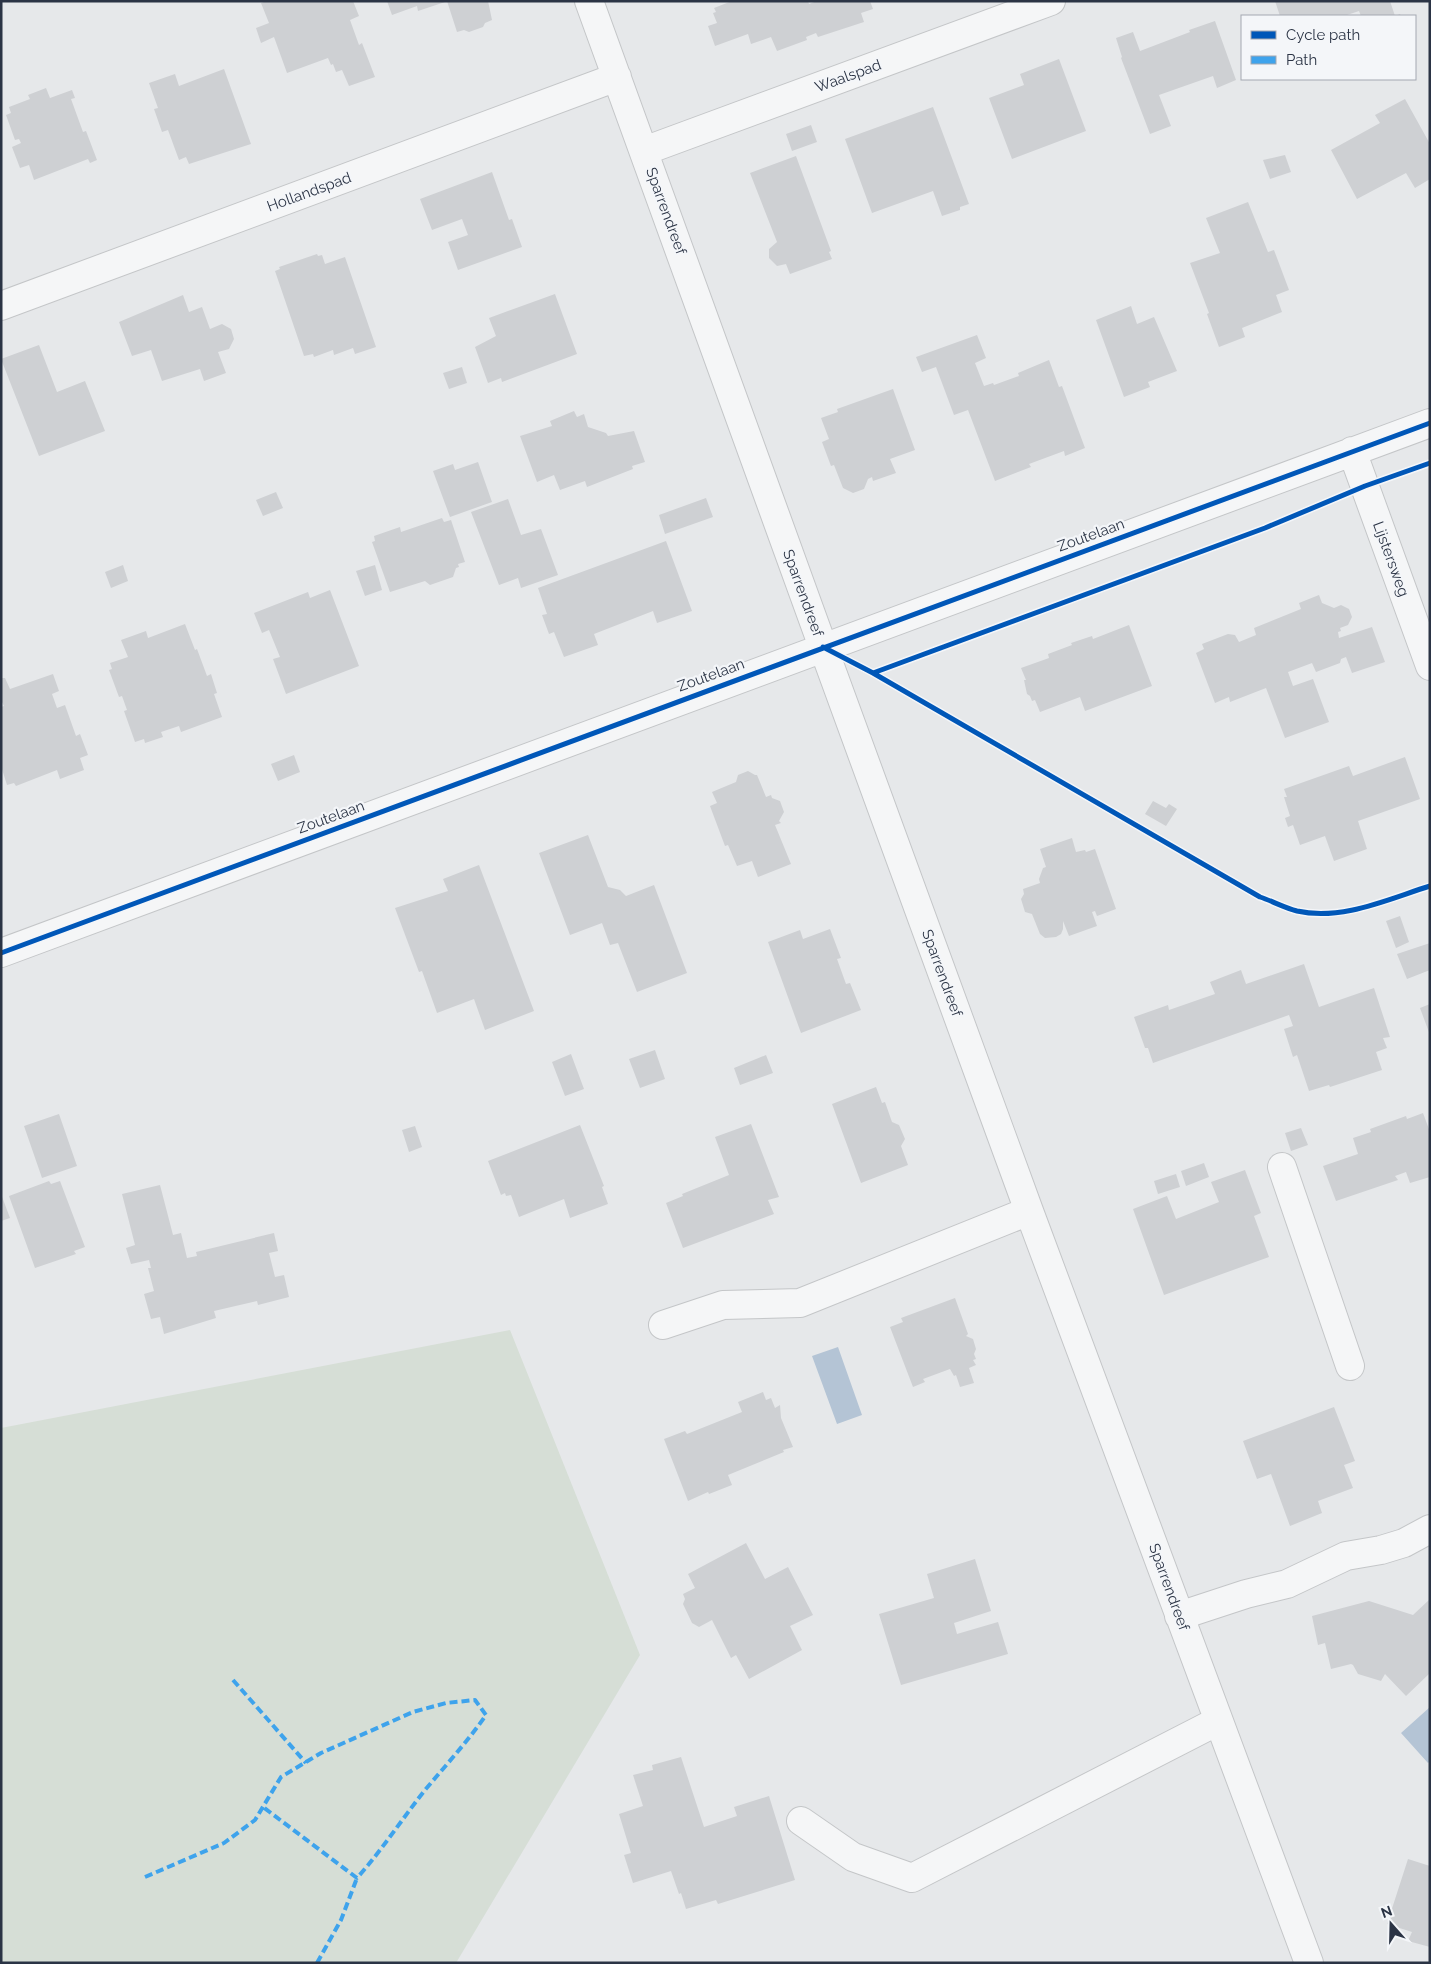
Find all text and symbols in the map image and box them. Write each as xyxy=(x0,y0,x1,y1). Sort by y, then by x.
legend xyxy=(1241,15,1416,80)
text: Cycle path xyxy=(1286,26,1360,44)
text: Path xyxy=(1286,51,1317,69)
street label: Waalspad xyxy=(812,56,884,96)
street label: Sparrendreef xyxy=(642,165,690,258)
street label: Hollandspad xyxy=(264,168,354,216)
street label: Zoutelaan xyxy=(1055,515,1127,555)
street label: Lijstersweg xyxy=(1369,519,1413,599)
street label: Sparrendreef xyxy=(779,547,827,640)
street label: Zoutelaan xyxy=(675,655,747,695)
street label: Zoutelaan xyxy=(295,797,367,837)
street label: Sparrendreef xyxy=(918,927,966,1020)
street label: Sparrendreef xyxy=(1145,1541,1193,1634)
north arrow xyxy=(1366,1899,1416,1949)
text: N xyxy=(1379,1902,1394,1921)

